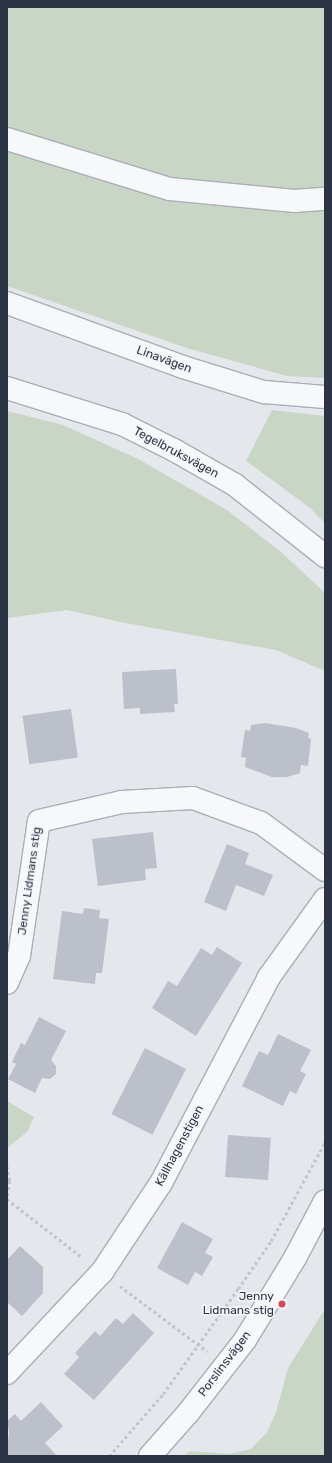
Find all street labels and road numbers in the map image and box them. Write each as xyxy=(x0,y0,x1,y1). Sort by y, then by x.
street label: Linavägen xyxy=(134,343,194,377)
street label: Tegelbruksvägen xyxy=(131,424,221,482)
street label: Jenny Lidmans stig xyxy=(15,826,45,936)
street label: Källhagenstigen xyxy=(153,1103,207,1189)
street label: Porslinsvägen xyxy=(196,1328,254,1400)

